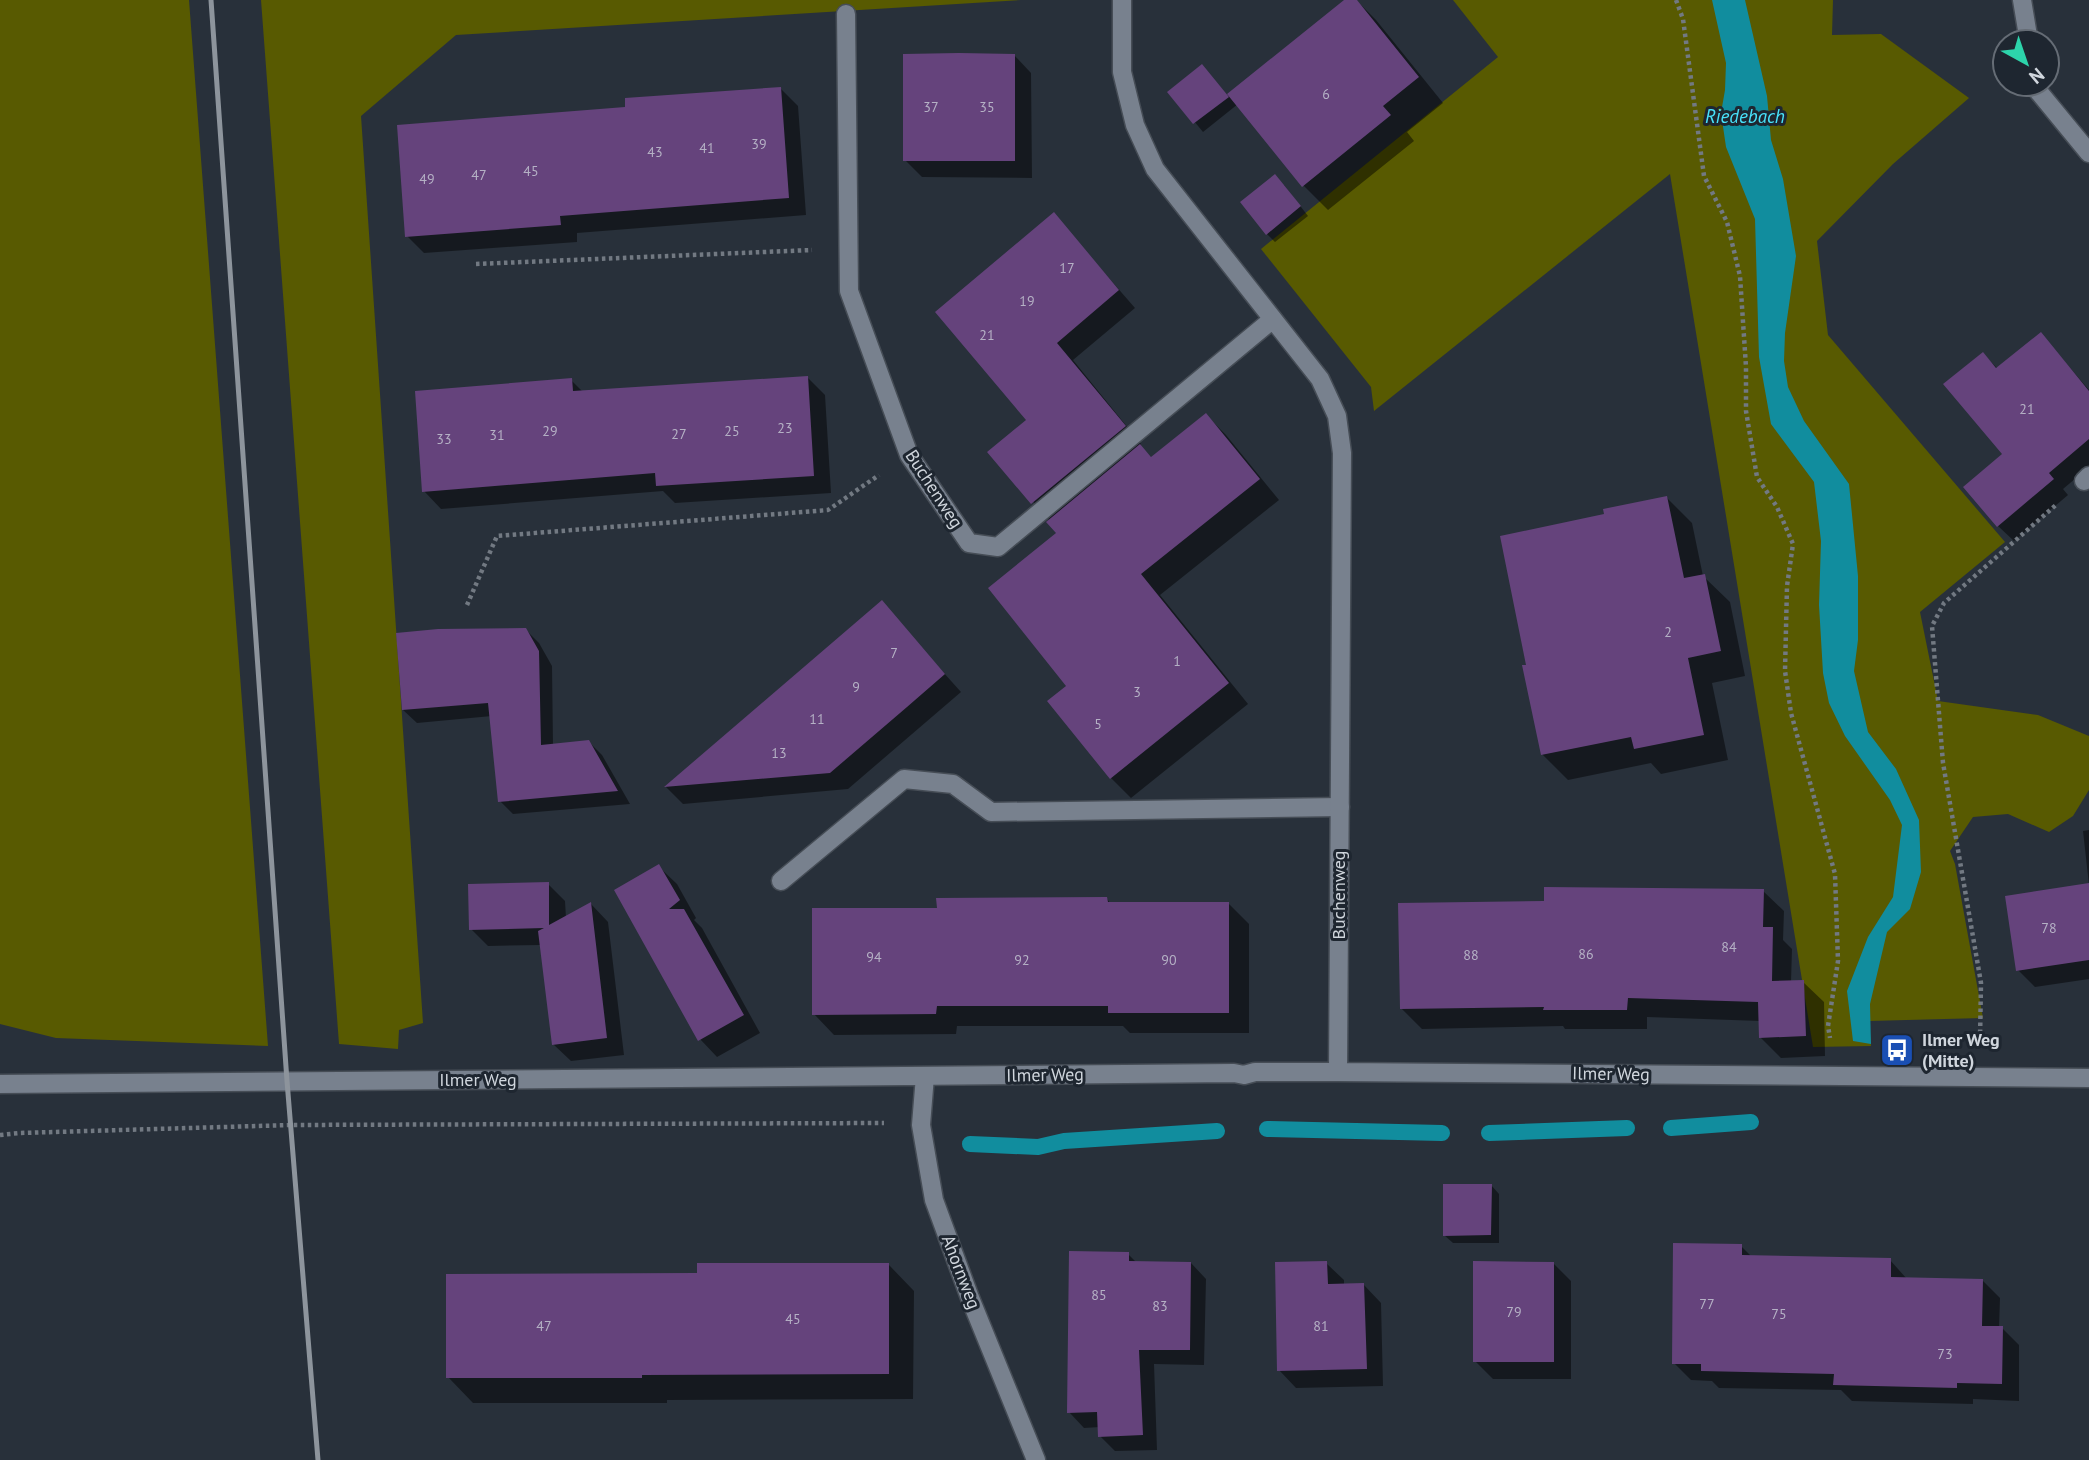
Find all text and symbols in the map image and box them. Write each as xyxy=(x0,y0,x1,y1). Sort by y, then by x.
north arrow xyxy=(1991,28,2061,98)
text: N xyxy=(2024,63,2049,89)
house number: 6 xyxy=(1322,85,1330,103)
house number: 37 xyxy=(923,98,939,116)
house number: 35 xyxy=(979,98,995,116)
water label: Riedebach xyxy=(1705,104,1785,128)
house number: 39 xyxy=(751,135,767,153)
house number: 41 xyxy=(699,139,715,157)
house number: 43 xyxy=(647,143,663,161)
house number: 45 xyxy=(523,162,539,180)
house number: 47 xyxy=(471,166,487,184)
house number: 49 xyxy=(419,170,435,188)
house number: 17 xyxy=(1059,259,1075,277)
house number: 19 xyxy=(1019,292,1035,310)
house number: 21 xyxy=(979,326,995,344)
house number: 21 xyxy=(2019,400,2035,418)
house number: 23 xyxy=(777,419,793,437)
house number: 29 xyxy=(542,422,558,440)
house number: 25 xyxy=(724,422,740,440)
house number: 27 xyxy=(671,425,687,443)
house number: 31 xyxy=(489,426,505,444)
house number: 33 xyxy=(436,430,452,448)
street label: Buchenweg xyxy=(901,445,968,532)
house number: 2 xyxy=(1664,623,1672,641)
house number: 7 xyxy=(890,644,898,662)
house number: 1 xyxy=(1173,652,1181,670)
house number: 9 xyxy=(852,678,860,696)
house number: 3 xyxy=(1133,683,1141,701)
house number: 11 xyxy=(809,710,825,728)
house number: 5 xyxy=(1094,715,1102,733)
house number: 13 xyxy=(771,744,787,762)
street label: Buchenweg xyxy=(1327,851,1350,939)
house number: 78 xyxy=(2041,919,2057,937)
house number: 84 xyxy=(1721,938,1737,956)
house number: 86 xyxy=(1578,945,1594,963)
house number: 88 xyxy=(1463,946,1479,964)
house number: 94 xyxy=(866,948,882,966)
house number: 92 xyxy=(1014,951,1030,969)
house number: 90 xyxy=(1161,951,1177,969)
place label: Ilmer Weg (Mitte) xyxy=(1922,1028,2000,1072)
bus stop icon: Ilmer Weg (Mitte) xyxy=(1878,1031,1916,1069)
street label: Ilmer Weg xyxy=(1572,1061,1650,1086)
street label: Ilmer Weg xyxy=(1006,1062,1084,1087)
street label: Ilmer Weg xyxy=(439,1068,517,1091)
street label: Ahornweg xyxy=(937,1231,986,1312)
house number: 85 xyxy=(1091,1286,1107,1304)
house number: 77 xyxy=(1699,1295,1715,1313)
house number: 83 xyxy=(1152,1297,1168,1315)
house number: 79 xyxy=(1506,1303,1522,1321)
house number: 75 xyxy=(1771,1305,1787,1323)
house number: 45 xyxy=(785,1310,801,1328)
house number: 47 xyxy=(536,1317,552,1335)
house number: 81 xyxy=(1313,1317,1329,1335)
house number: 73 xyxy=(1937,1345,1953,1363)

